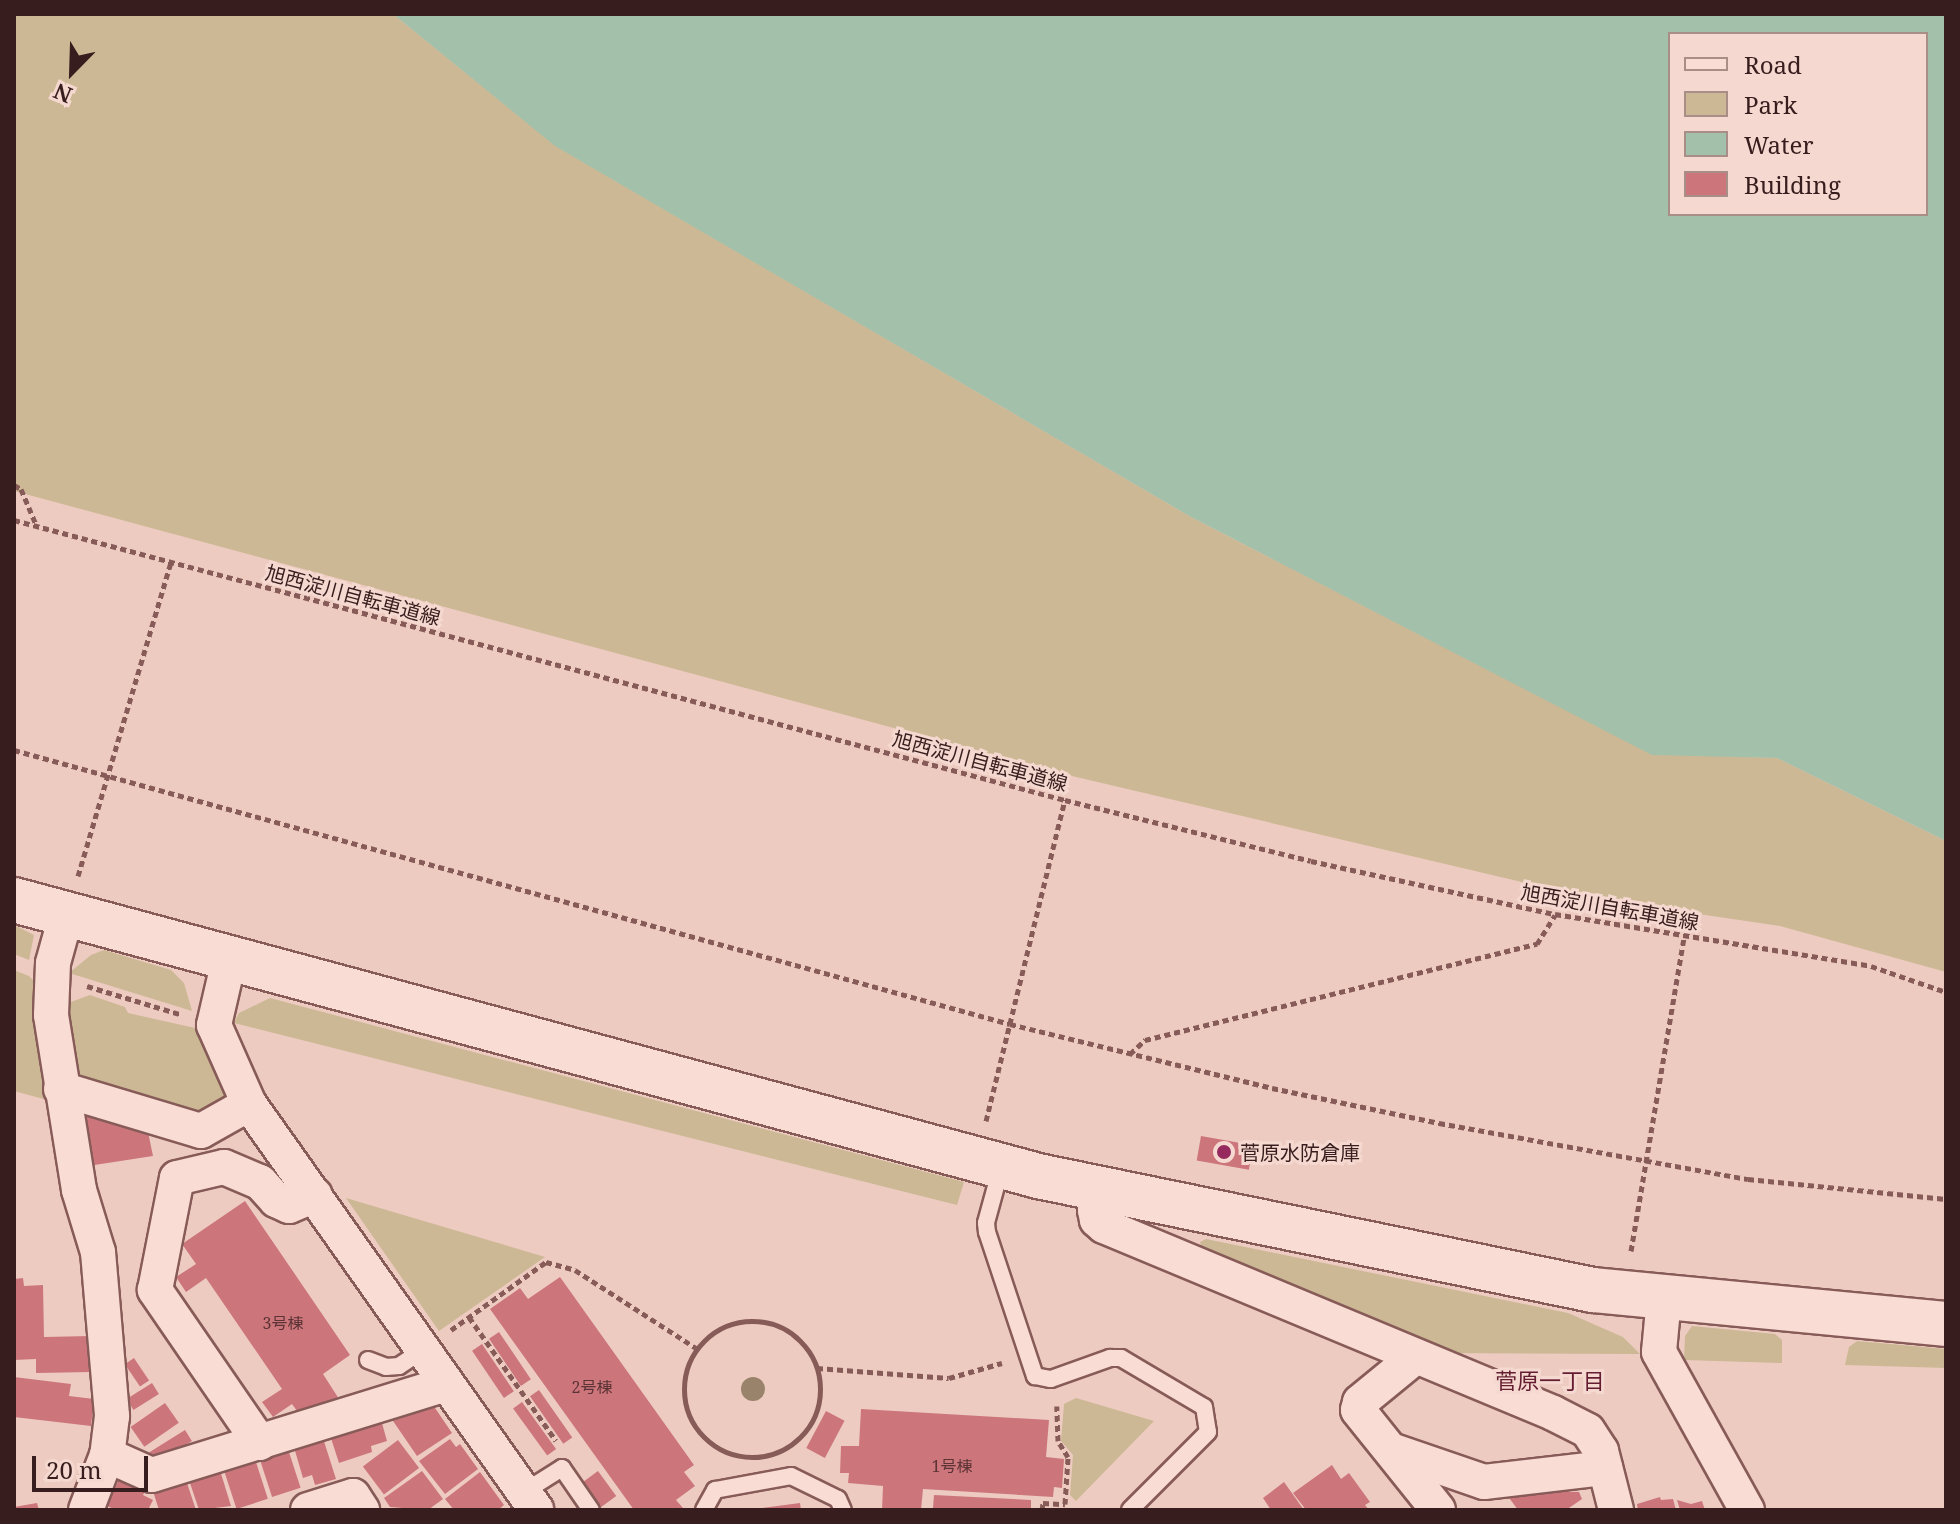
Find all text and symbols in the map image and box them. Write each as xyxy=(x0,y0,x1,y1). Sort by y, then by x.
north arrow xyxy=(32,32,112,112)
legend xyxy=(1668,32,1928,216)
text: Road xyxy=(1744,48,1802,81)
text: N xyxy=(49,77,76,111)
text: Park xyxy=(1744,88,1797,121)
text: Water xyxy=(1744,128,1814,161)
text: Building xyxy=(1744,168,1841,201)
street label: 旭西淀川自転車道線 xyxy=(263,560,443,630)
street label: 旭西淀川自転車道線 xyxy=(890,726,1070,796)
street label: 旭西淀川自転車道線 xyxy=(1519,880,1701,934)
place label: 菅原水防倉庫 xyxy=(1240,1140,1360,1164)
marker: 菅原水防倉庫 xyxy=(1215,1143,1233,1161)
house number: 3号棟 xyxy=(263,1313,303,1333)
district label: 菅原一丁目 xyxy=(1495,1368,1605,1394)
house number: 2号棟 xyxy=(572,1377,612,1397)
scale bar xyxy=(36,1440,152,1490)
text: 20 m xyxy=(46,1453,102,1486)
house number: 1号棟 xyxy=(932,1456,972,1476)

